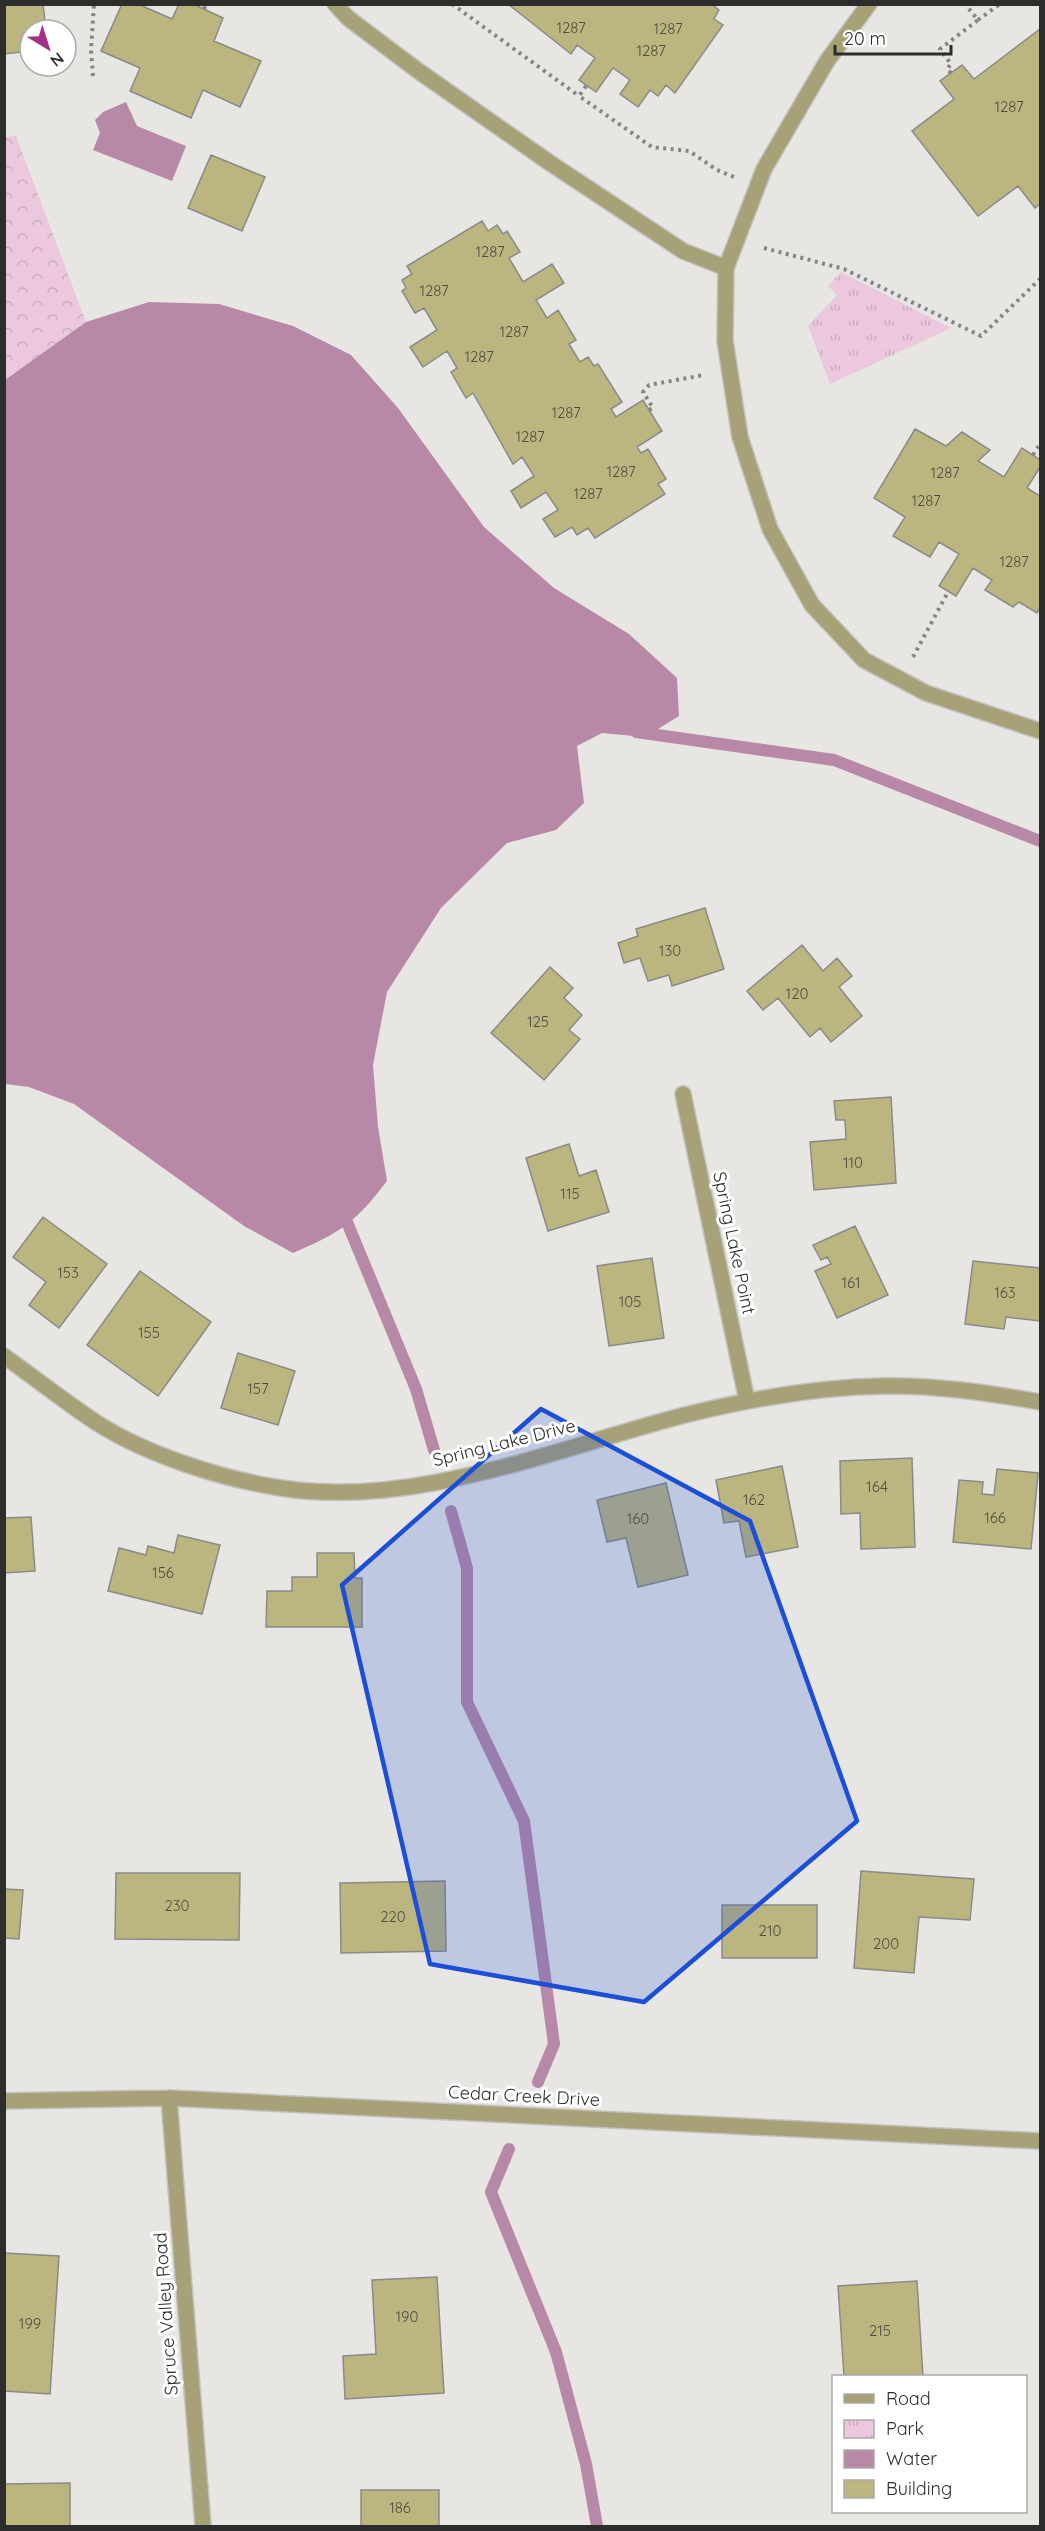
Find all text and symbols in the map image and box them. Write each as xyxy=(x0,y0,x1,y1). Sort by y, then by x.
north arrow xyxy=(18,18,78,78)
house number: 1287 xyxy=(556,18,586,37)
scale bar xyxy=(835,18,950,56)
house number: 1287 xyxy=(653,19,683,38)
text: 20 m xyxy=(844,27,886,50)
house number: 1287 xyxy=(636,41,666,60)
text: N xyxy=(46,48,68,71)
house number: 1287 xyxy=(994,97,1024,116)
house number: 1287 xyxy=(475,242,505,261)
house number: 1287 xyxy=(419,281,449,300)
house number: 1287 xyxy=(499,322,529,341)
house number: 1287 xyxy=(464,347,494,366)
house number: 1287 xyxy=(551,403,581,422)
house number: 1287 xyxy=(515,427,545,446)
house number: 1287 xyxy=(606,462,636,481)
house number: 1287 xyxy=(930,463,960,482)
house number: 1287 xyxy=(573,484,603,503)
house number: 1287 xyxy=(911,491,941,510)
house number: 1287 xyxy=(999,552,1029,571)
house number: 130 xyxy=(659,941,681,960)
house number: 120 xyxy=(786,984,808,1003)
house number: 125 xyxy=(527,1012,549,1031)
house number: 110 xyxy=(843,1153,863,1172)
street label: Spring Lake Point xyxy=(708,1170,761,1316)
house number: 115 xyxy=(560,1184,580,1203)
house number: 153 xyxy=(57,1263,79,1282)
house number: 161 xyxy=(841,1273,861,1292)
house number: 163 xyxy=(994,1283,1016,1302)
house number: 105 xyxy=(619,1292,641,1311)
house number: 155 xyxy=(138,1323,160,1342)
house number: 157 xyxy=(247,1379,269,1398)
street label: Spring Lake Drive xyxy=(430,1414,578,1471)
house number: 164 xyxy=(866,1477,888,1496)
house number: 162 xyxy=(743,1490,765,1509)
house number: 166 xyxy=(984,1508,1006,1527)
house number: 160 xyxy=(627,1509,649,1528)
house number: 156 xyxy=(152,1563,174,1582)
house number: 230 xyxy=(164,1896,190,1915)
house number: 220 xyxy=(380,1907,406,1926)
house number: 210 xyxy=(759,1921,781,1940)
house number: 200 xyxy=(873,1934,899,1953)
street label: Cedar Creek Drive xyxy=(447,2080,601,2111)
street label: Spruce Valley Road xyxy=(148,2232,183,2396)
house number: 190 xyxy=(396,2307,418,2326)
house number: 199 xyxy=(19,2314,41,2333)
house number: 215 xyxy=(869,2321,891,2340)
legend xyxy=(832,2375,1027,2513)
text: Road xyxy=(886,2387,931,2410)
text: Park xyxy=(886,2417,924,2440)
text: Water xyxy=(886,2447,937,2470)
text: Building xyxy=(886,2477,952,2500)
house number: 186 xyxy=(389,2498,411,2517)

